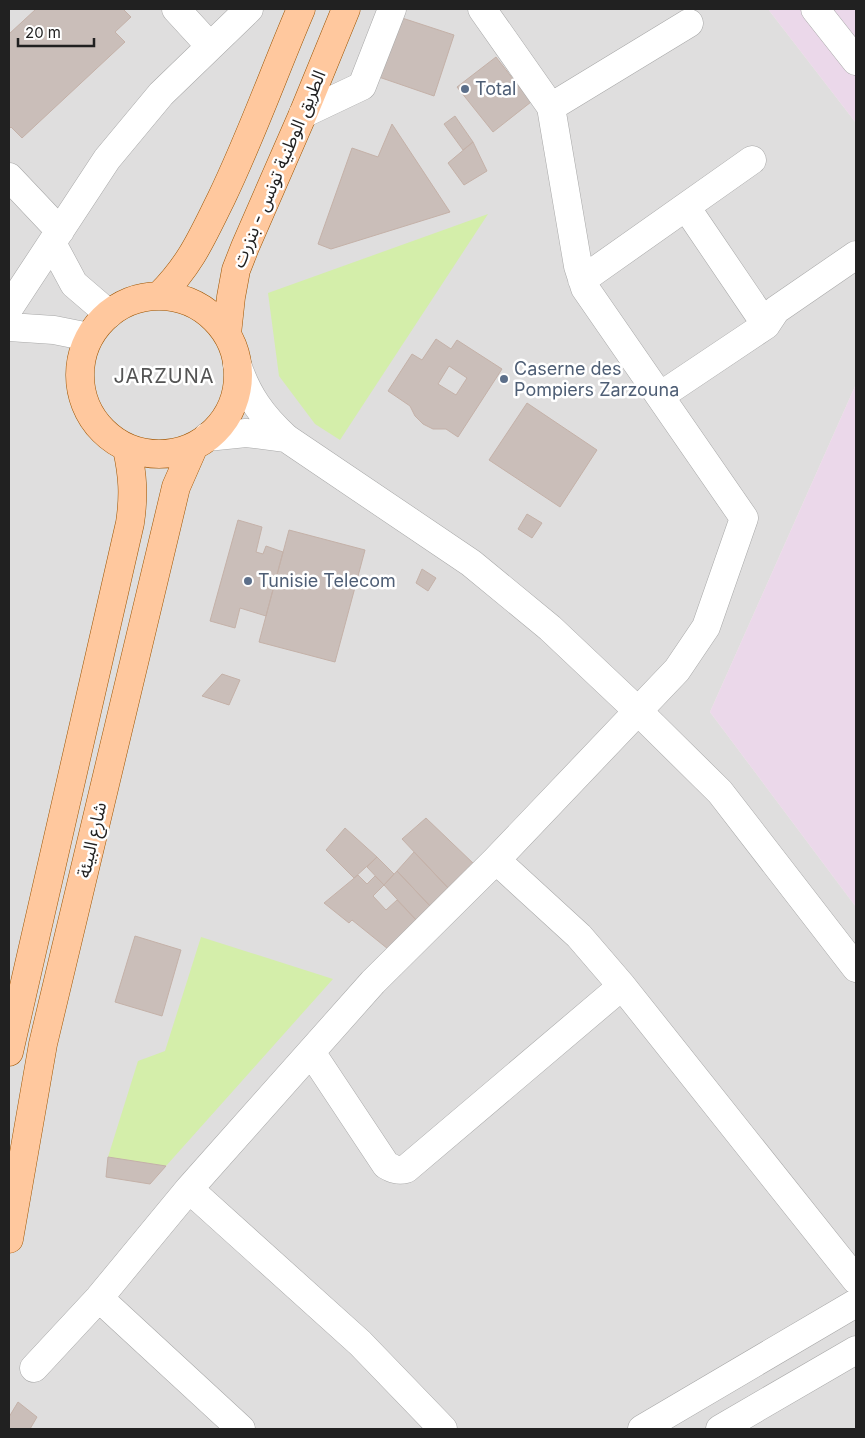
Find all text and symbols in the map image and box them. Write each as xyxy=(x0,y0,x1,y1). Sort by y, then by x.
scale bar xyxy=(18,15,94,47)
text: 20 m xyxy=(25,23,61,42)
street label: الطريق الوطنية تونس - بنزرت xyxy=(227,67,331,271)
place label: Total xyxy=(475,78,516,99)
marker: Total xyxy=(459,83,471,95)
place label: Caserne des Pompiers Zarzouna xyxy=(514,358,679,400)
district label: JARZUNA xyxy=(113,364,215,388)
marker: Caserne des Pompiers Zarzouna xyxy=(498,373,510,385)
place label: Tunisie Telecom xyxy=(258,570,396,591)
marker: Tunisie Telecom xyxy=(242,575,254,587)
street label: شارع البيئة xyxy=(73,800,114,881)

